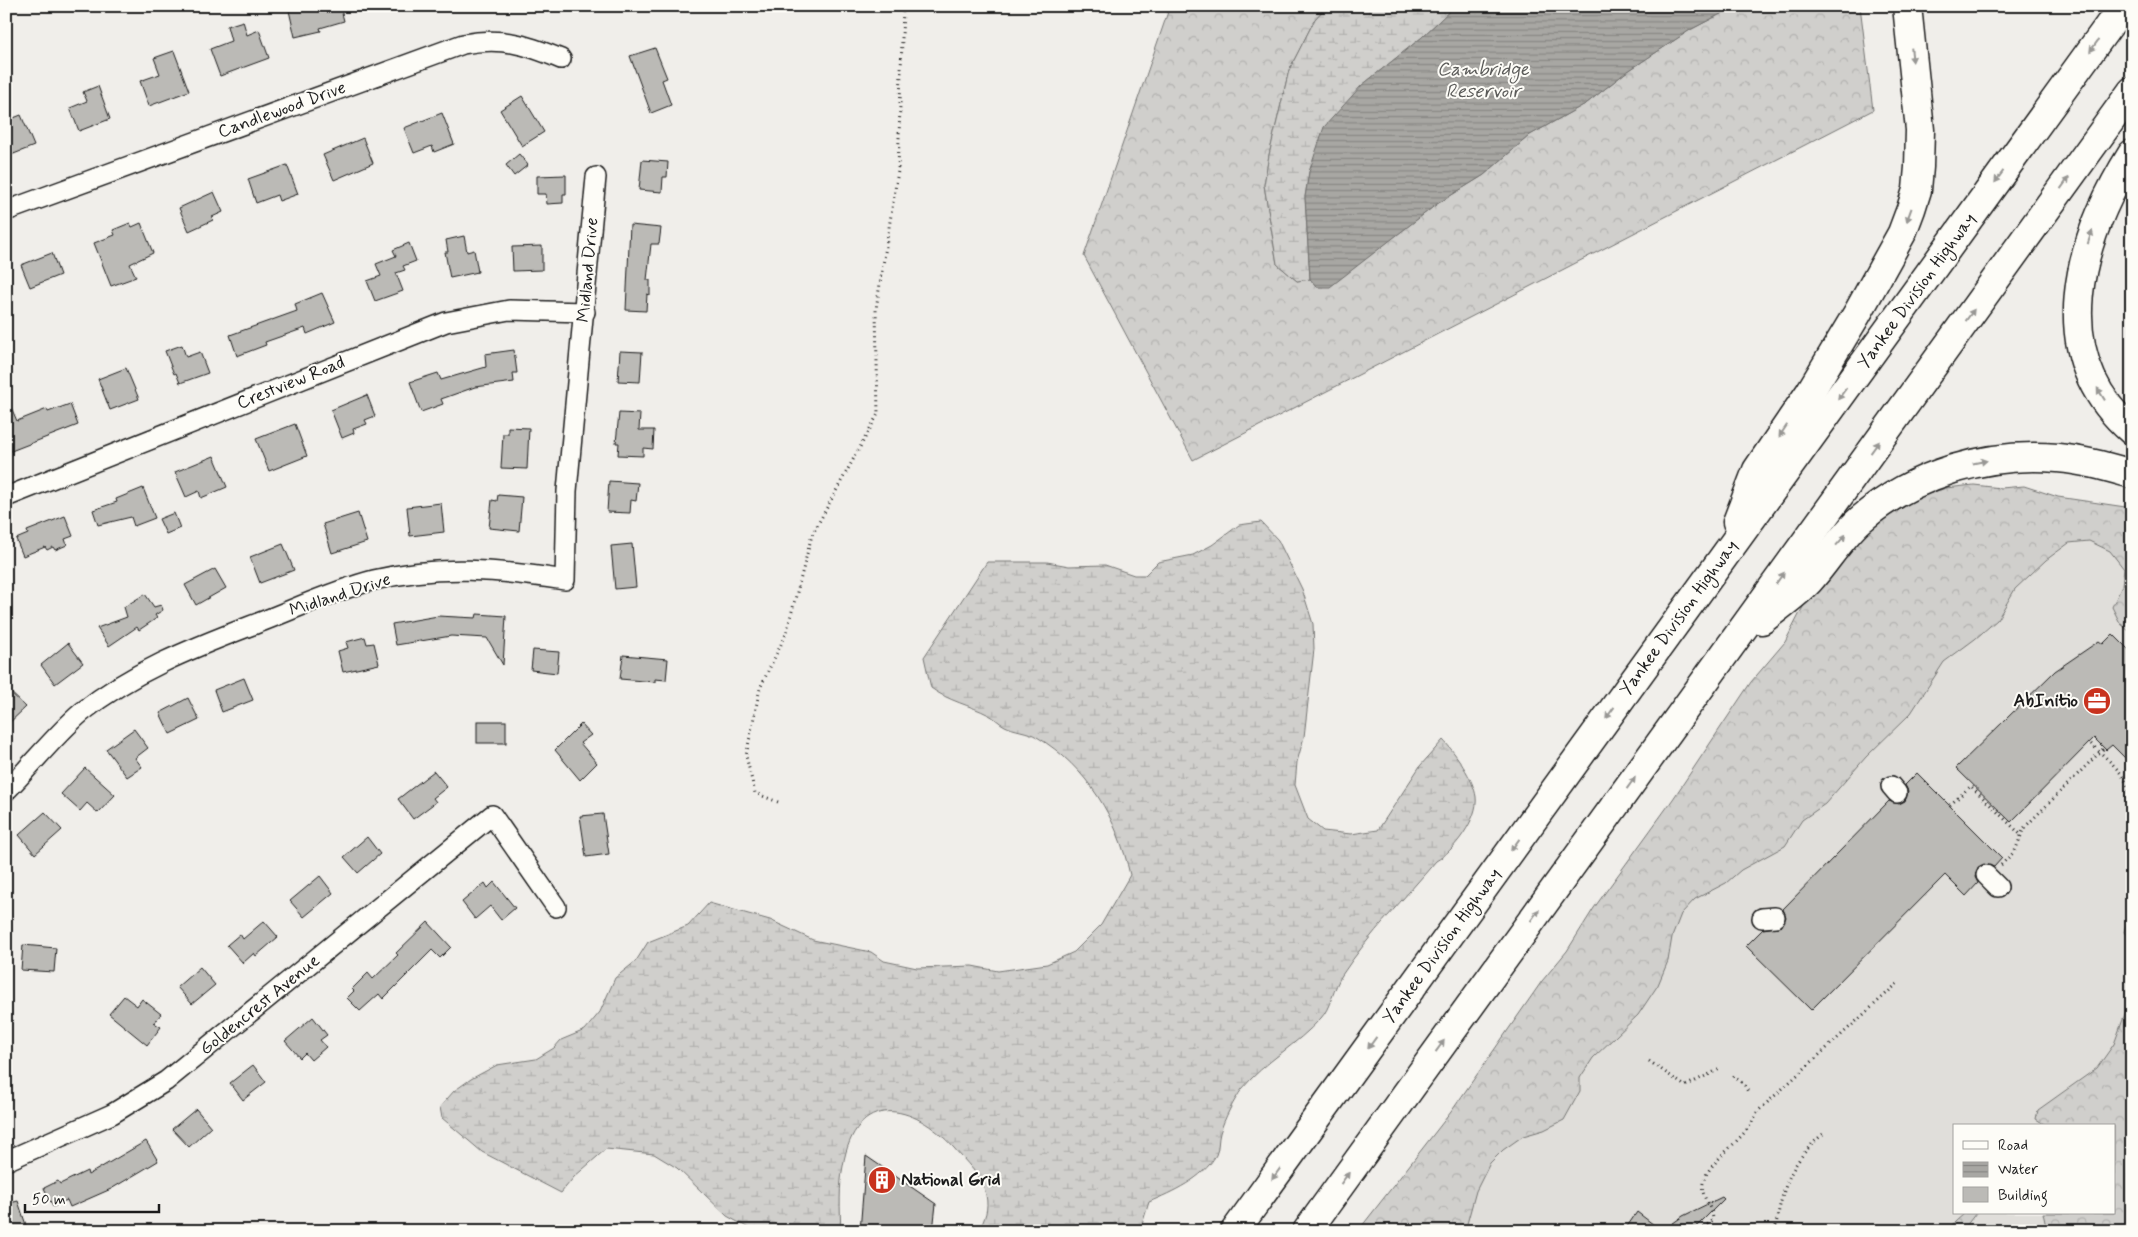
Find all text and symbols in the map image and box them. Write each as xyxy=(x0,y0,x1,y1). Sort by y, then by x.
one-way arrow xyxy=(2089,39,2100,52)
one-way arrow xyxy=(1908,47,1916,63)
water label: Cambridge Reservoir xyxy=(1437,57,1530,104)
street label: Candlewood Drive xyxy=(215,76,349,144)
one-way arrow xyxy=(1994,170,2004,184)
one-way arrow xyxy=(2060,176,2070,190)
street label: Yankee Division Highway xyxy=(1852,208,1983,374)
one-way arrow xyxy=(1905,208,1912,223)
street label: Midland Drive xyxy=(571,217,605,323)
one-way arrow xyxy=(2087,229,2095,244)
one-way arrow xyxy=(1965,308,1975,322)
street label: Crestview Road xyxy=(233,350,349,416)
one-way arrow xyxy=(1837,387,1847,401)
one-way arrow xyxy=(2096,387,2105,400)
one-way arrow xyxy=(1778,424,1788,438)
one-way arrow xyxy=(1870,440,1880,454)
one-way arrow xyxy=(1972,458,1987,466)
one-way arrow xyxy=(1835,533,1846,546)
street label: Yankee Division Highway xyxy=(1614,535,1745,701)
street label: Midland Drive xyxy=(286,567,394,623)
one-way arrow xyxy=(1775,572,1785,585)
office icon: AbInitio xyxy=(2082,686,2112,716)
place label: AbInitio xyxy=(2013,689,2078,713)
one-way arrow xyxy=(1605,706,1615,720)
one-way arrow xyxy=(1626,776,1636,790)
one-way arrow xyxy=(1510,838,1520,852)
street label: Yankee Division Highway xyxy=(1377,863,1508,1029)
one-way arrow xyxy=(1530,908,1540,922)
street label: Goldencrest Avenue xyxy=(195,949,325,1061)
one-way arrow xyxy=(1367,1036,1377,1050)
one-way arrow xyxy=(1435,1039,1445,1053)
legend xyxy=(1953,1124,2116,1214)
text: Road xyxy=(1998,1136,2028,1156)
text: Water xyxy=(1998,1160,2038,1180)
building icon: National Grid xyxy=(867,1165,897,1195)
place label: National Grid xyxy=(901,1168,1001,1192)
one-way arrow xyxy=(1271,1168,1281,1181)
one-way arrow xyxy=(1340,1171,1350,1185)
scale bar xyxy=(25,1182,159,1214)
text: Building xyxy=(1998,1186,2048,1207)
text: 50 m xyxy=(32,1190,66,1210)

